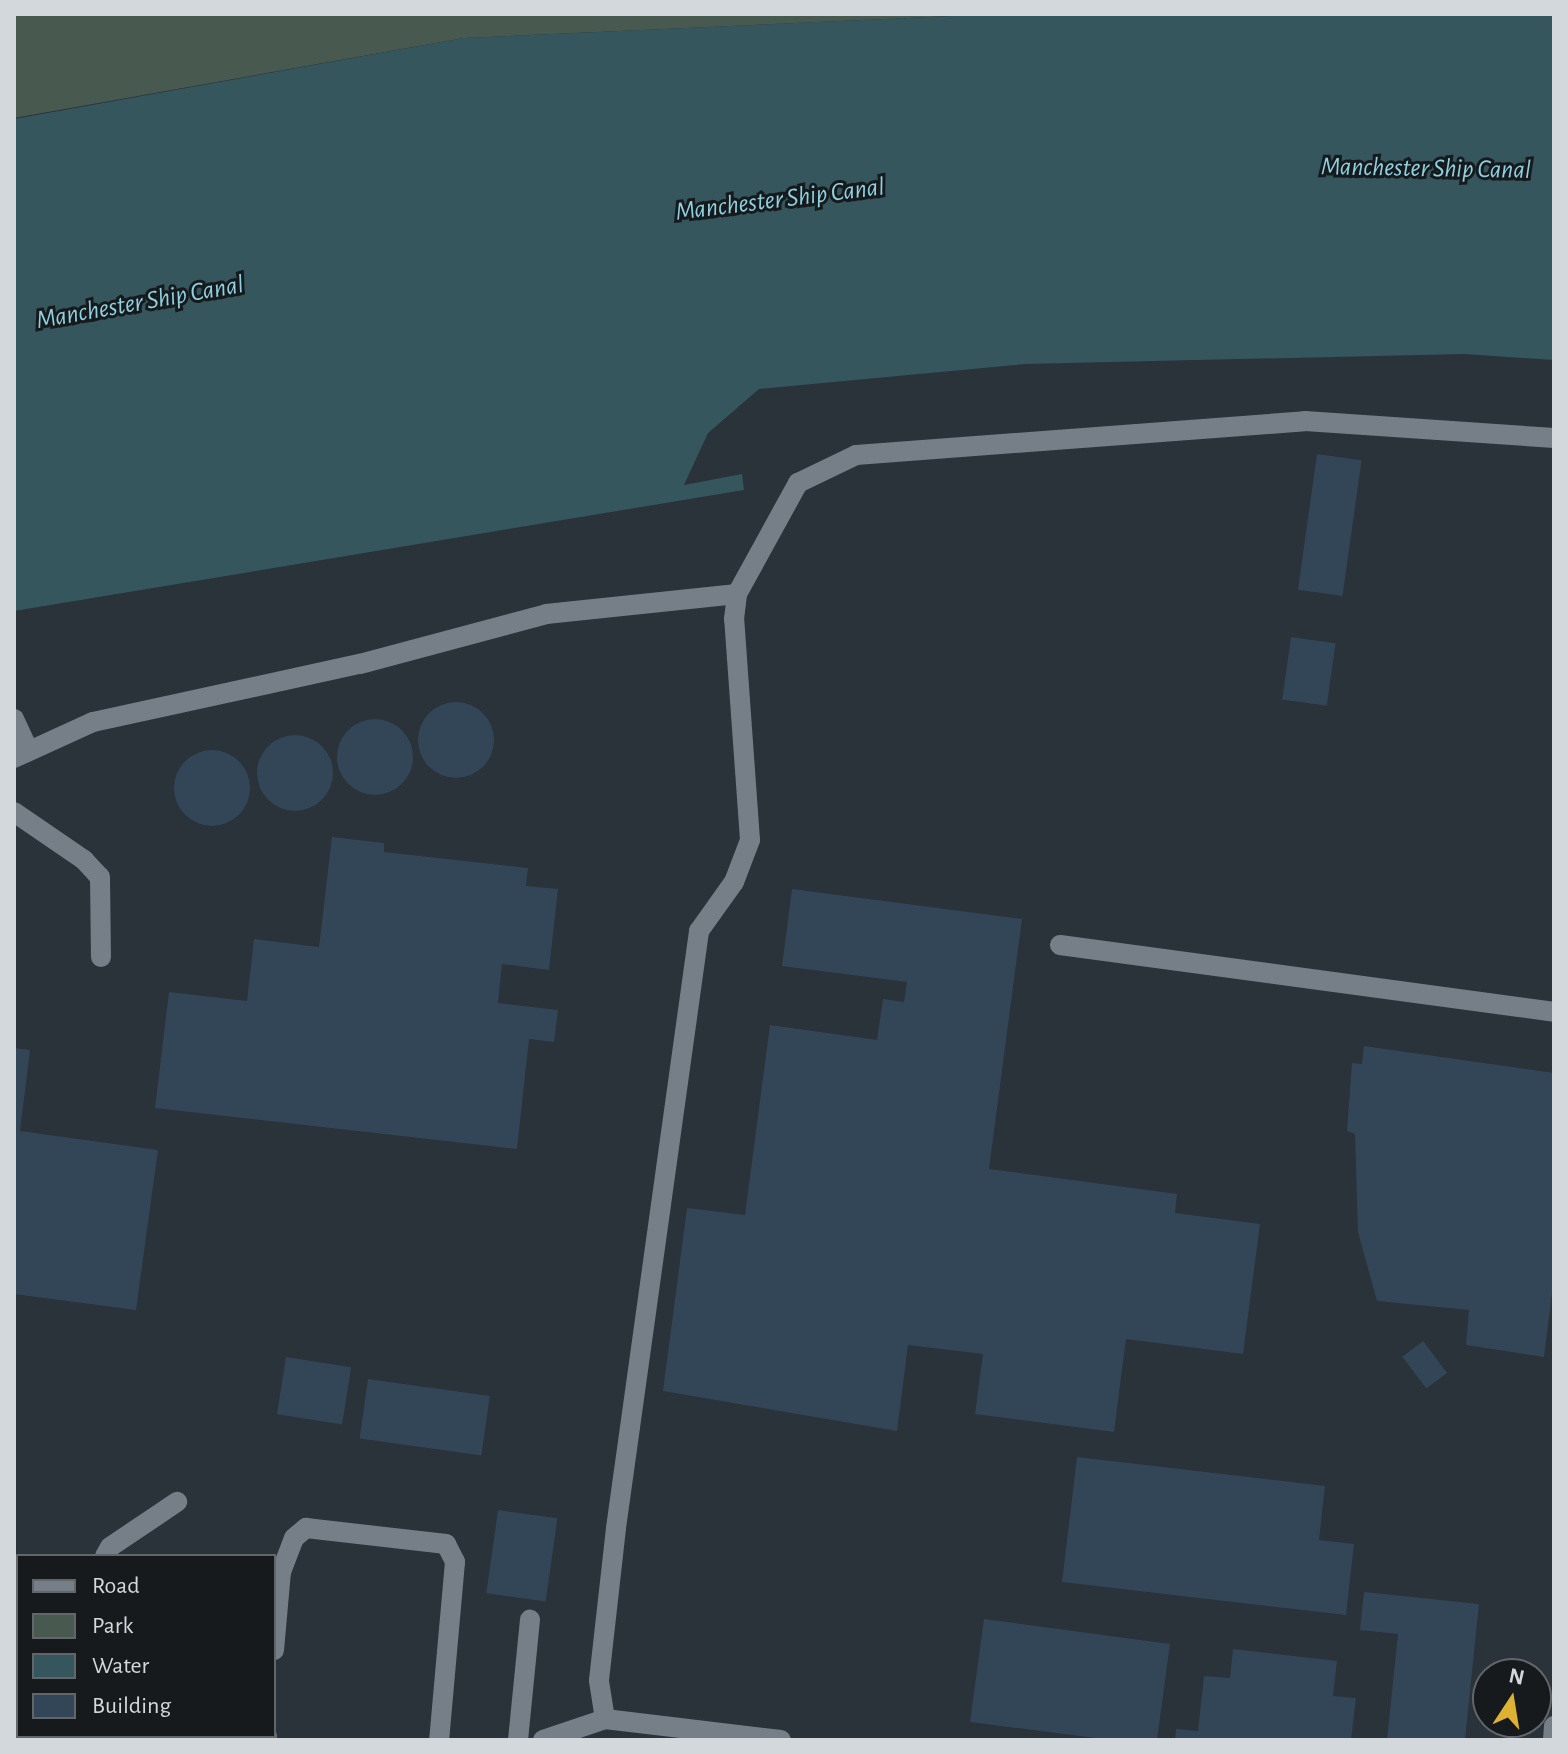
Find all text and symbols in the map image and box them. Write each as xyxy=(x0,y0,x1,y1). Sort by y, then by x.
water label: Manchester Ship Canal xyxy=(1321,152,1531,186)
water label: Manchester Ship Canal xyxy=(674,172,886,228)
water label: Manchester Ship Canal xyxy=(34,269,246,337)
legend xyxy=(16,1554,276,1738)
text: Road xyxy=(92,1574,140,1598)
text: Park xyxy=(92,1614,133,1638)
text: Water xyxy=(92,1654,149,1678)
north arrow xyxy=(1472,1658,1552,1738)
text: N xyxy=(1507,1664,1526,1689)
text: Building xyxy=(92,1694,171,1718)

